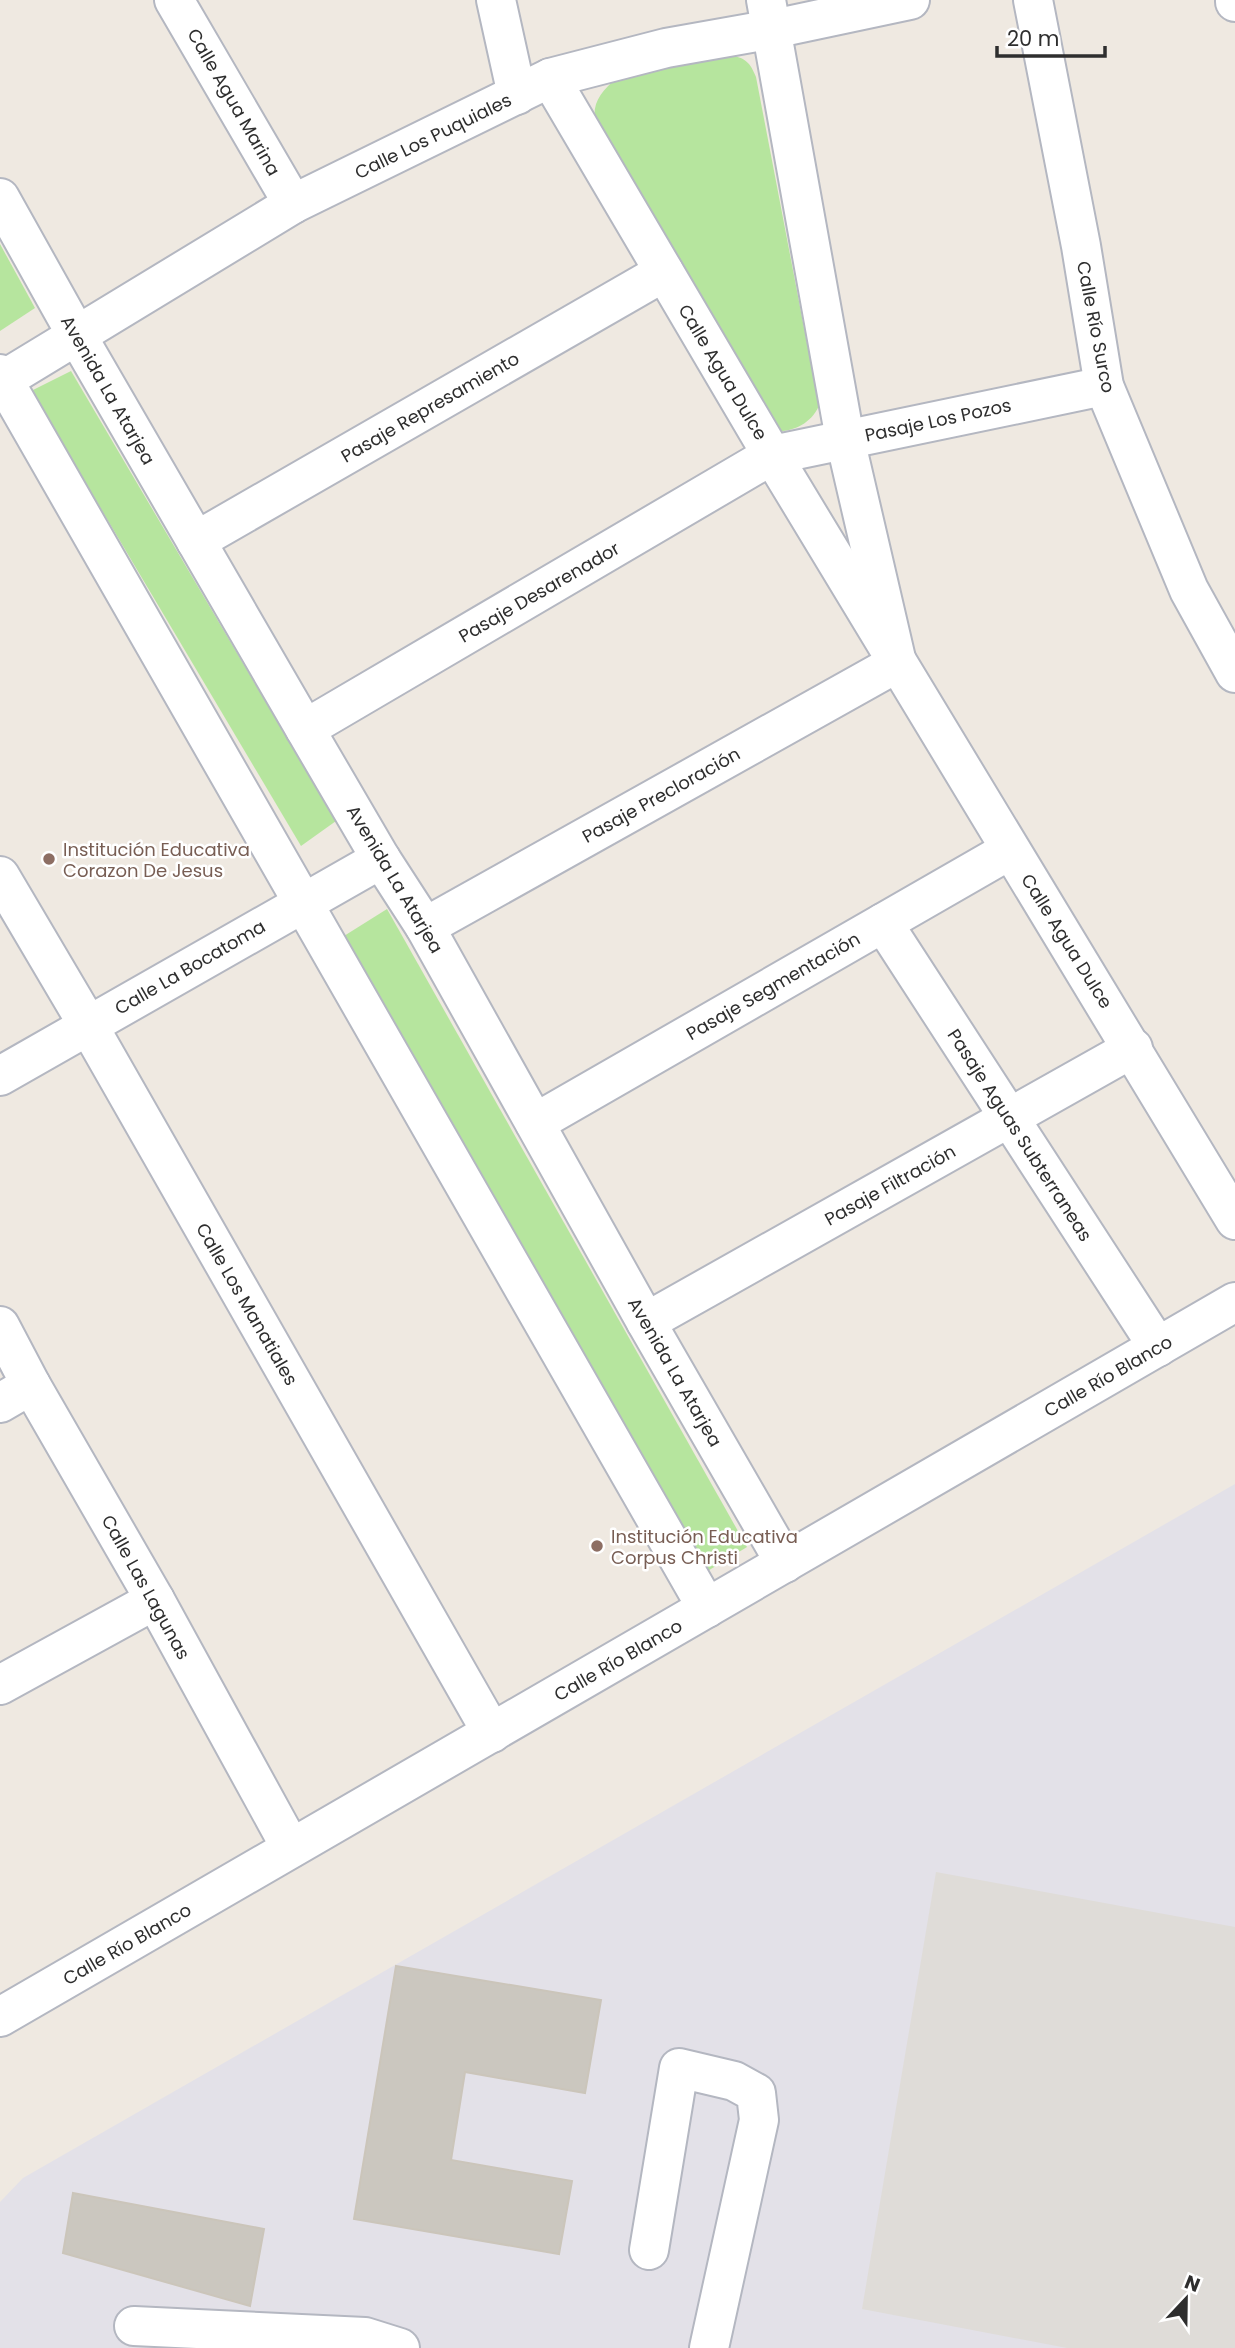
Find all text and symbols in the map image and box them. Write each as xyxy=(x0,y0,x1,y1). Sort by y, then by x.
scale bar xyxy=(997,14,1106,58)
street label: Calle Agua Marina xyxy=(182,24,286,180)
text: 20 m xyxy=(1007,24,1060,53)
street label: Calle Los Puquiales xyxy=(350,87,516,185)
street label: Calle Río Surco xyxy=(1071,259,1121,395)
street label: Calle Agua Dulce xyxy=(673,299,773,445)
street label: Avenida La Atarjea xyxy=(55,311,161,469)
street label: Pasaje Represamiento xyxy=(336,346,524,468)
street label: Pasaje Los Pozos xyxy=(862,392,1014,448)
street label: Pasaje Desarenador xyxy=(454,536,624,648)
street label: Pasaje Precloración xyxy=(578,741,744,849)
street label: Avenida La Atarjea xyxy=(341,800,449,958)
place label: Institución Educativa Corazon De Jesus xyxy=(63,837,250,883)
marker: Institución Educativa Corazon De Jesus xyxy=(41,851,57,867)
street label: Calle Agua Dulce xyxy=(1015,869,1119,1013)
street label: Calle La Bocatoma xyxy=(110,914,270,1020)
street label: Pasaje Segmentación xyxy=(682,926,864,1046)
street label: Pasaje Aguas Subterraneas xyxy=(942,1024,1098,1246)
street label: Pasaje Filtración xyxy=(820,1139,960,1231)
street label: Calle Los Manatiales xyxy=(190,1218,304,1390)
street label: Avenida La Atarjea xyxy=(622,1293,728,1451)
street label: Calle Río Blanco xyxy=(1039,1329,1177,1423)
street label: Calle Las Lagunas xyxy=(96,1510,196,1664)
place label: Institución Educativa Corpus Christi xyxy=(611,1524,798,1570)
marker: Institución Educativa Corpus Christi xyxy=(589,1538,605,1554)
street label: Calle Río Blanco xyxy=(549,1613,687,1707)
street label: Calle Río Blanco xyxy=(58,1897,196,1991)
north arrow xyxy=(1151,2264,1221,2334)
text: N xyxy=(1180,2269,1204,2299)

